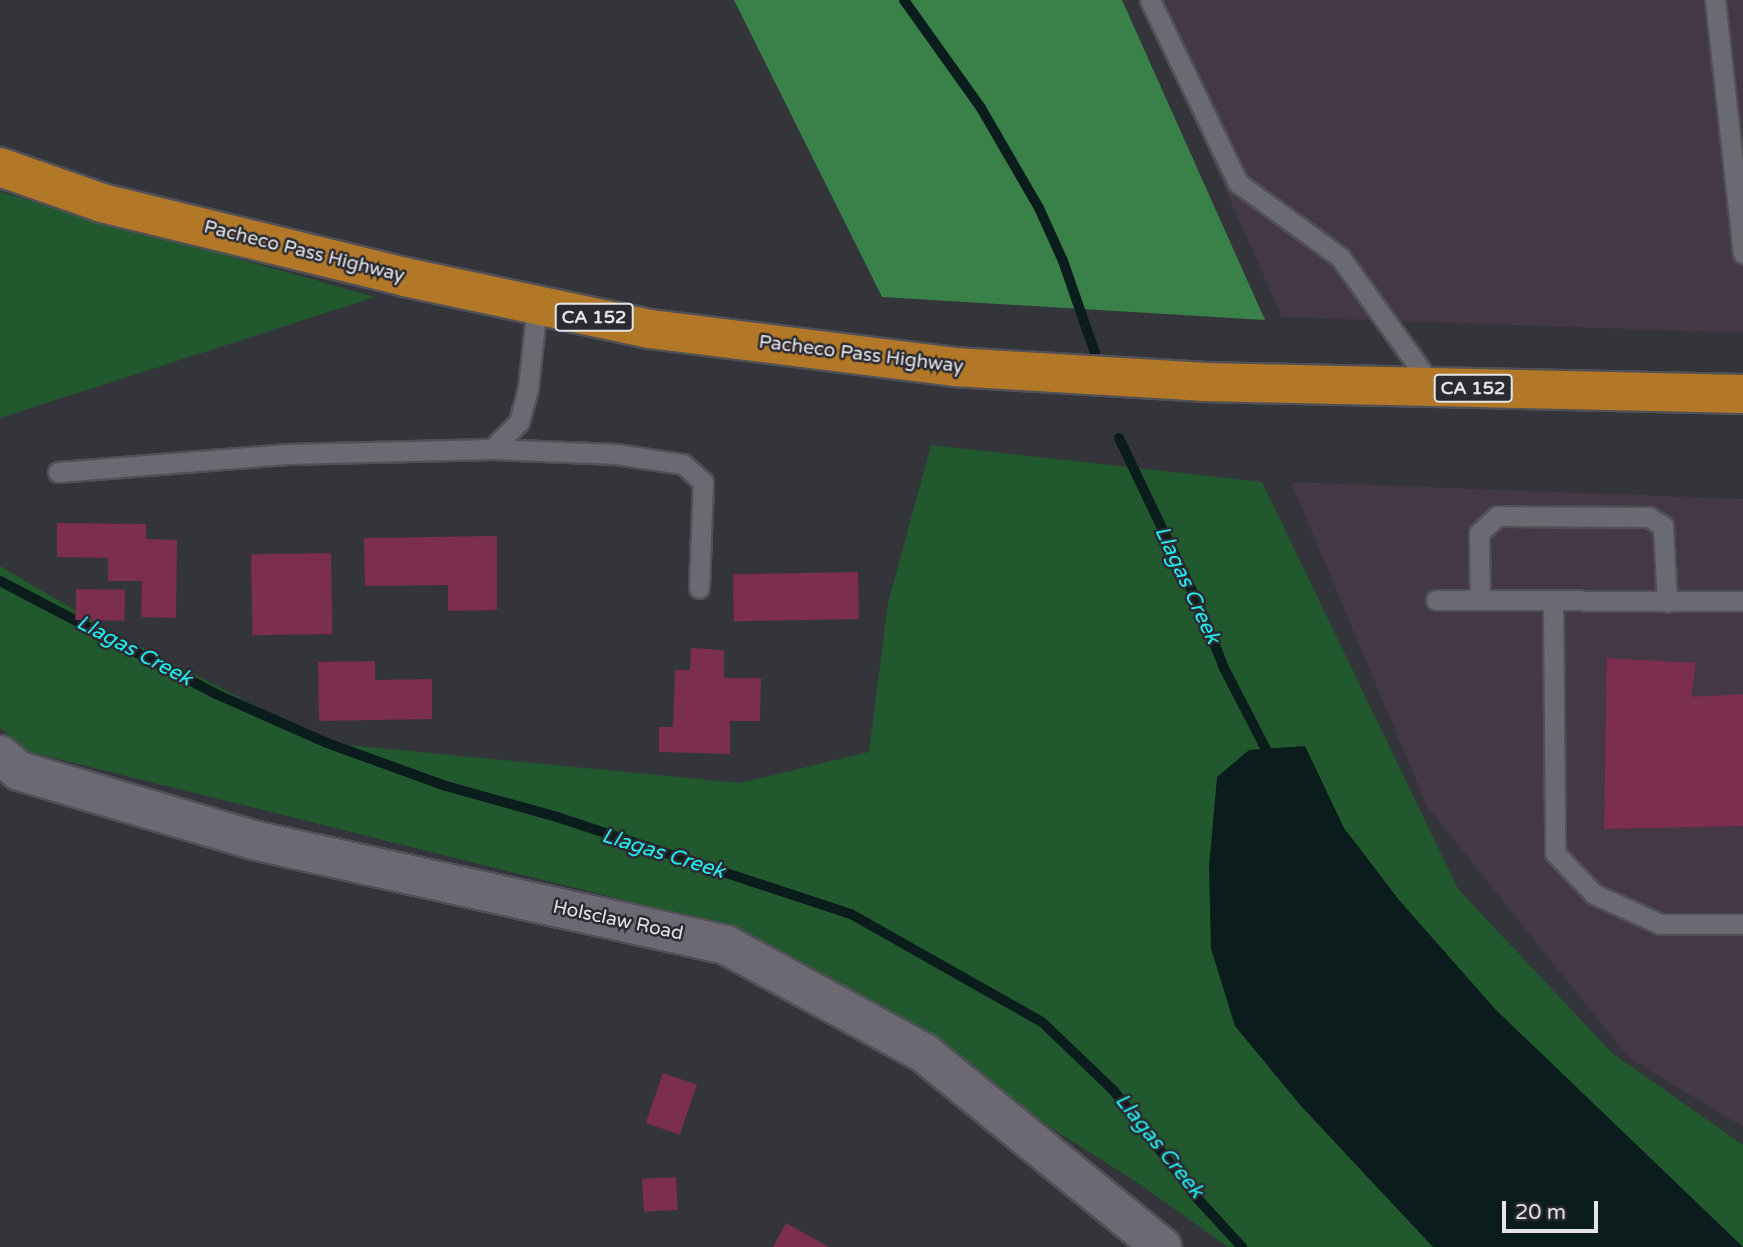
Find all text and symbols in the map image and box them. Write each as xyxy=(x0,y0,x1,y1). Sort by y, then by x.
street label: Pacheco Pass Highway xyxy=(201,216,407,288)
road number: CA 152 xyxy=(554,302,634,332)
street label: Pacheco Pass Highway xyxy=(757,331,965,379)
road number: CA 152 xyxy=(1433,374,1513,402)
water label: Llagas Creek xyxy=(1149,522,1225,648)
water label: Llagas Creek xyxy=(72,610,196,692)
water label: Llagas Creek xyxy=(599,823,727,885)
street label: Holsclaw Road xyxy=(551,896,685,946)
water label: Llagas Creek xyxy=(1109,1089,1209,1203)
scale bar xyxy=(1505,1188,1601,1232)
text: 20 m xyxy=(1515,1200,1566,1225)

